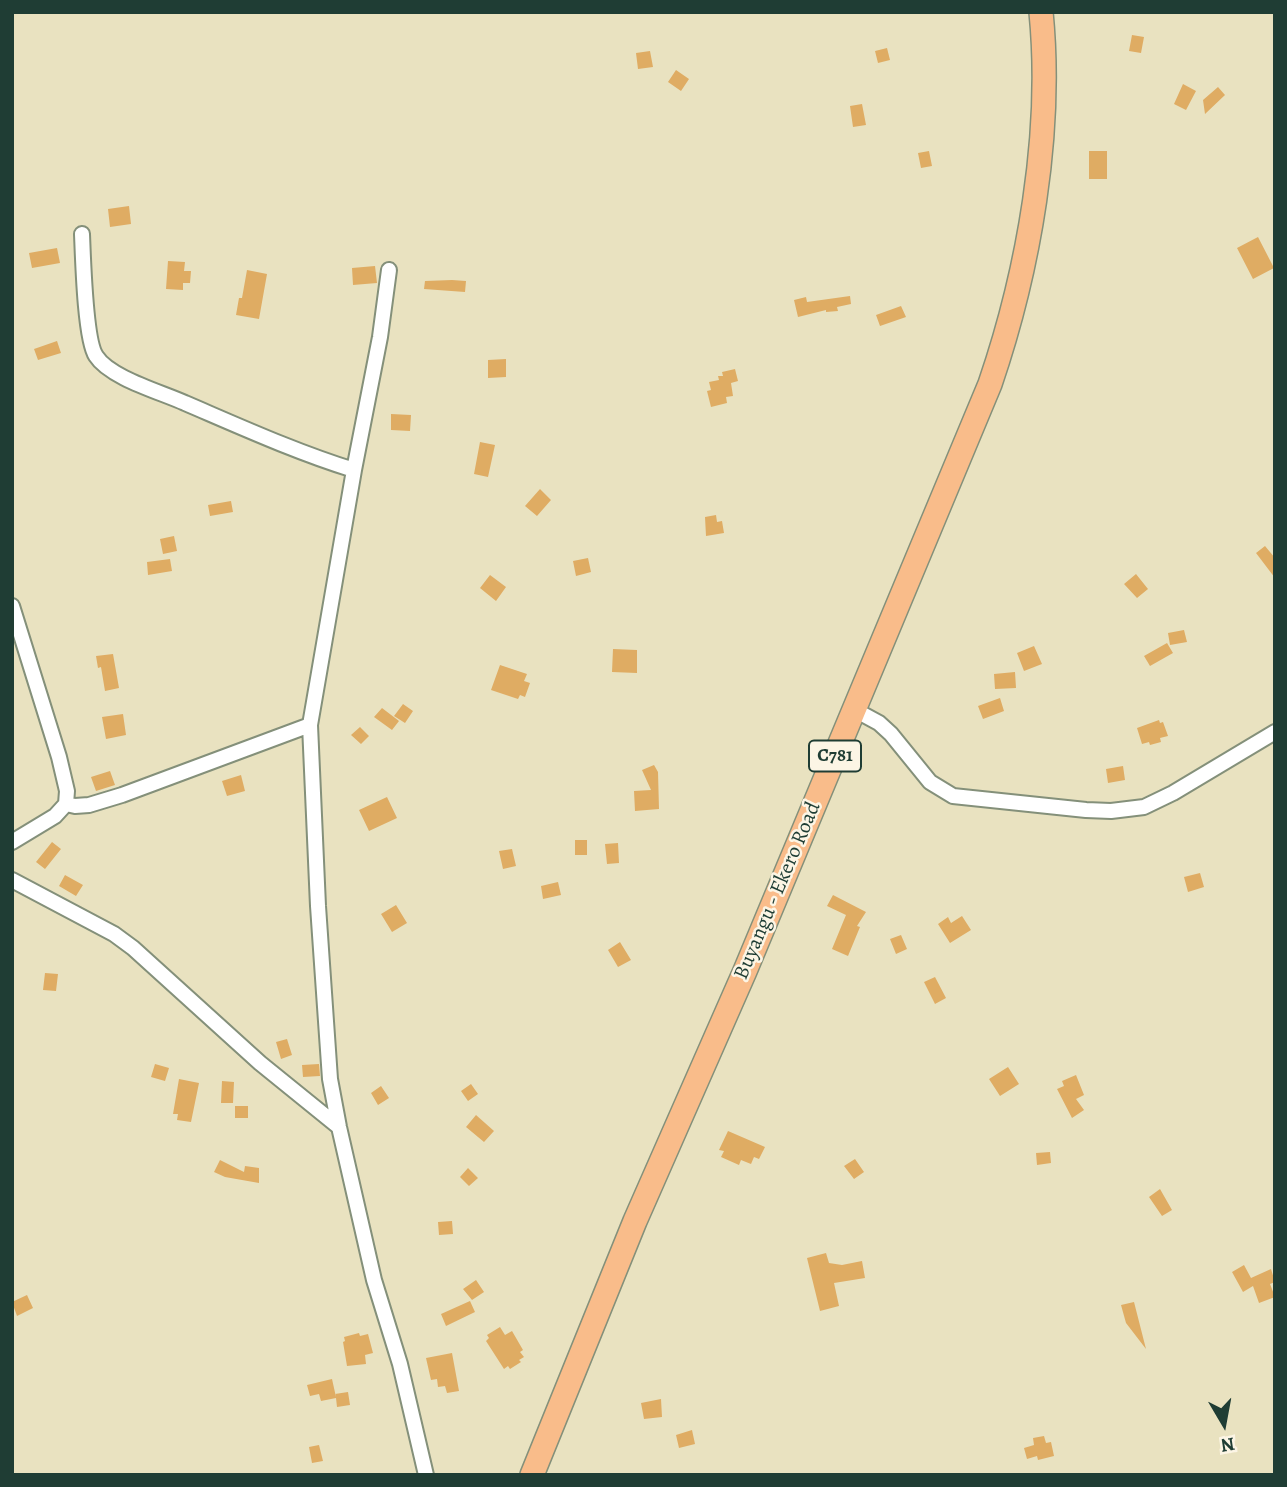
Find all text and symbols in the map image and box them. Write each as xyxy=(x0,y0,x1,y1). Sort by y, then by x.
road number: C781 xyxy=(809,740,861,772)
street label: Buyangu - Ekero Road xyxy=(729,798,827,984)
north arrow xyxy=(1189,1389,1259,1459)
text: N xyxy=(1219,1431,1237,1459)

